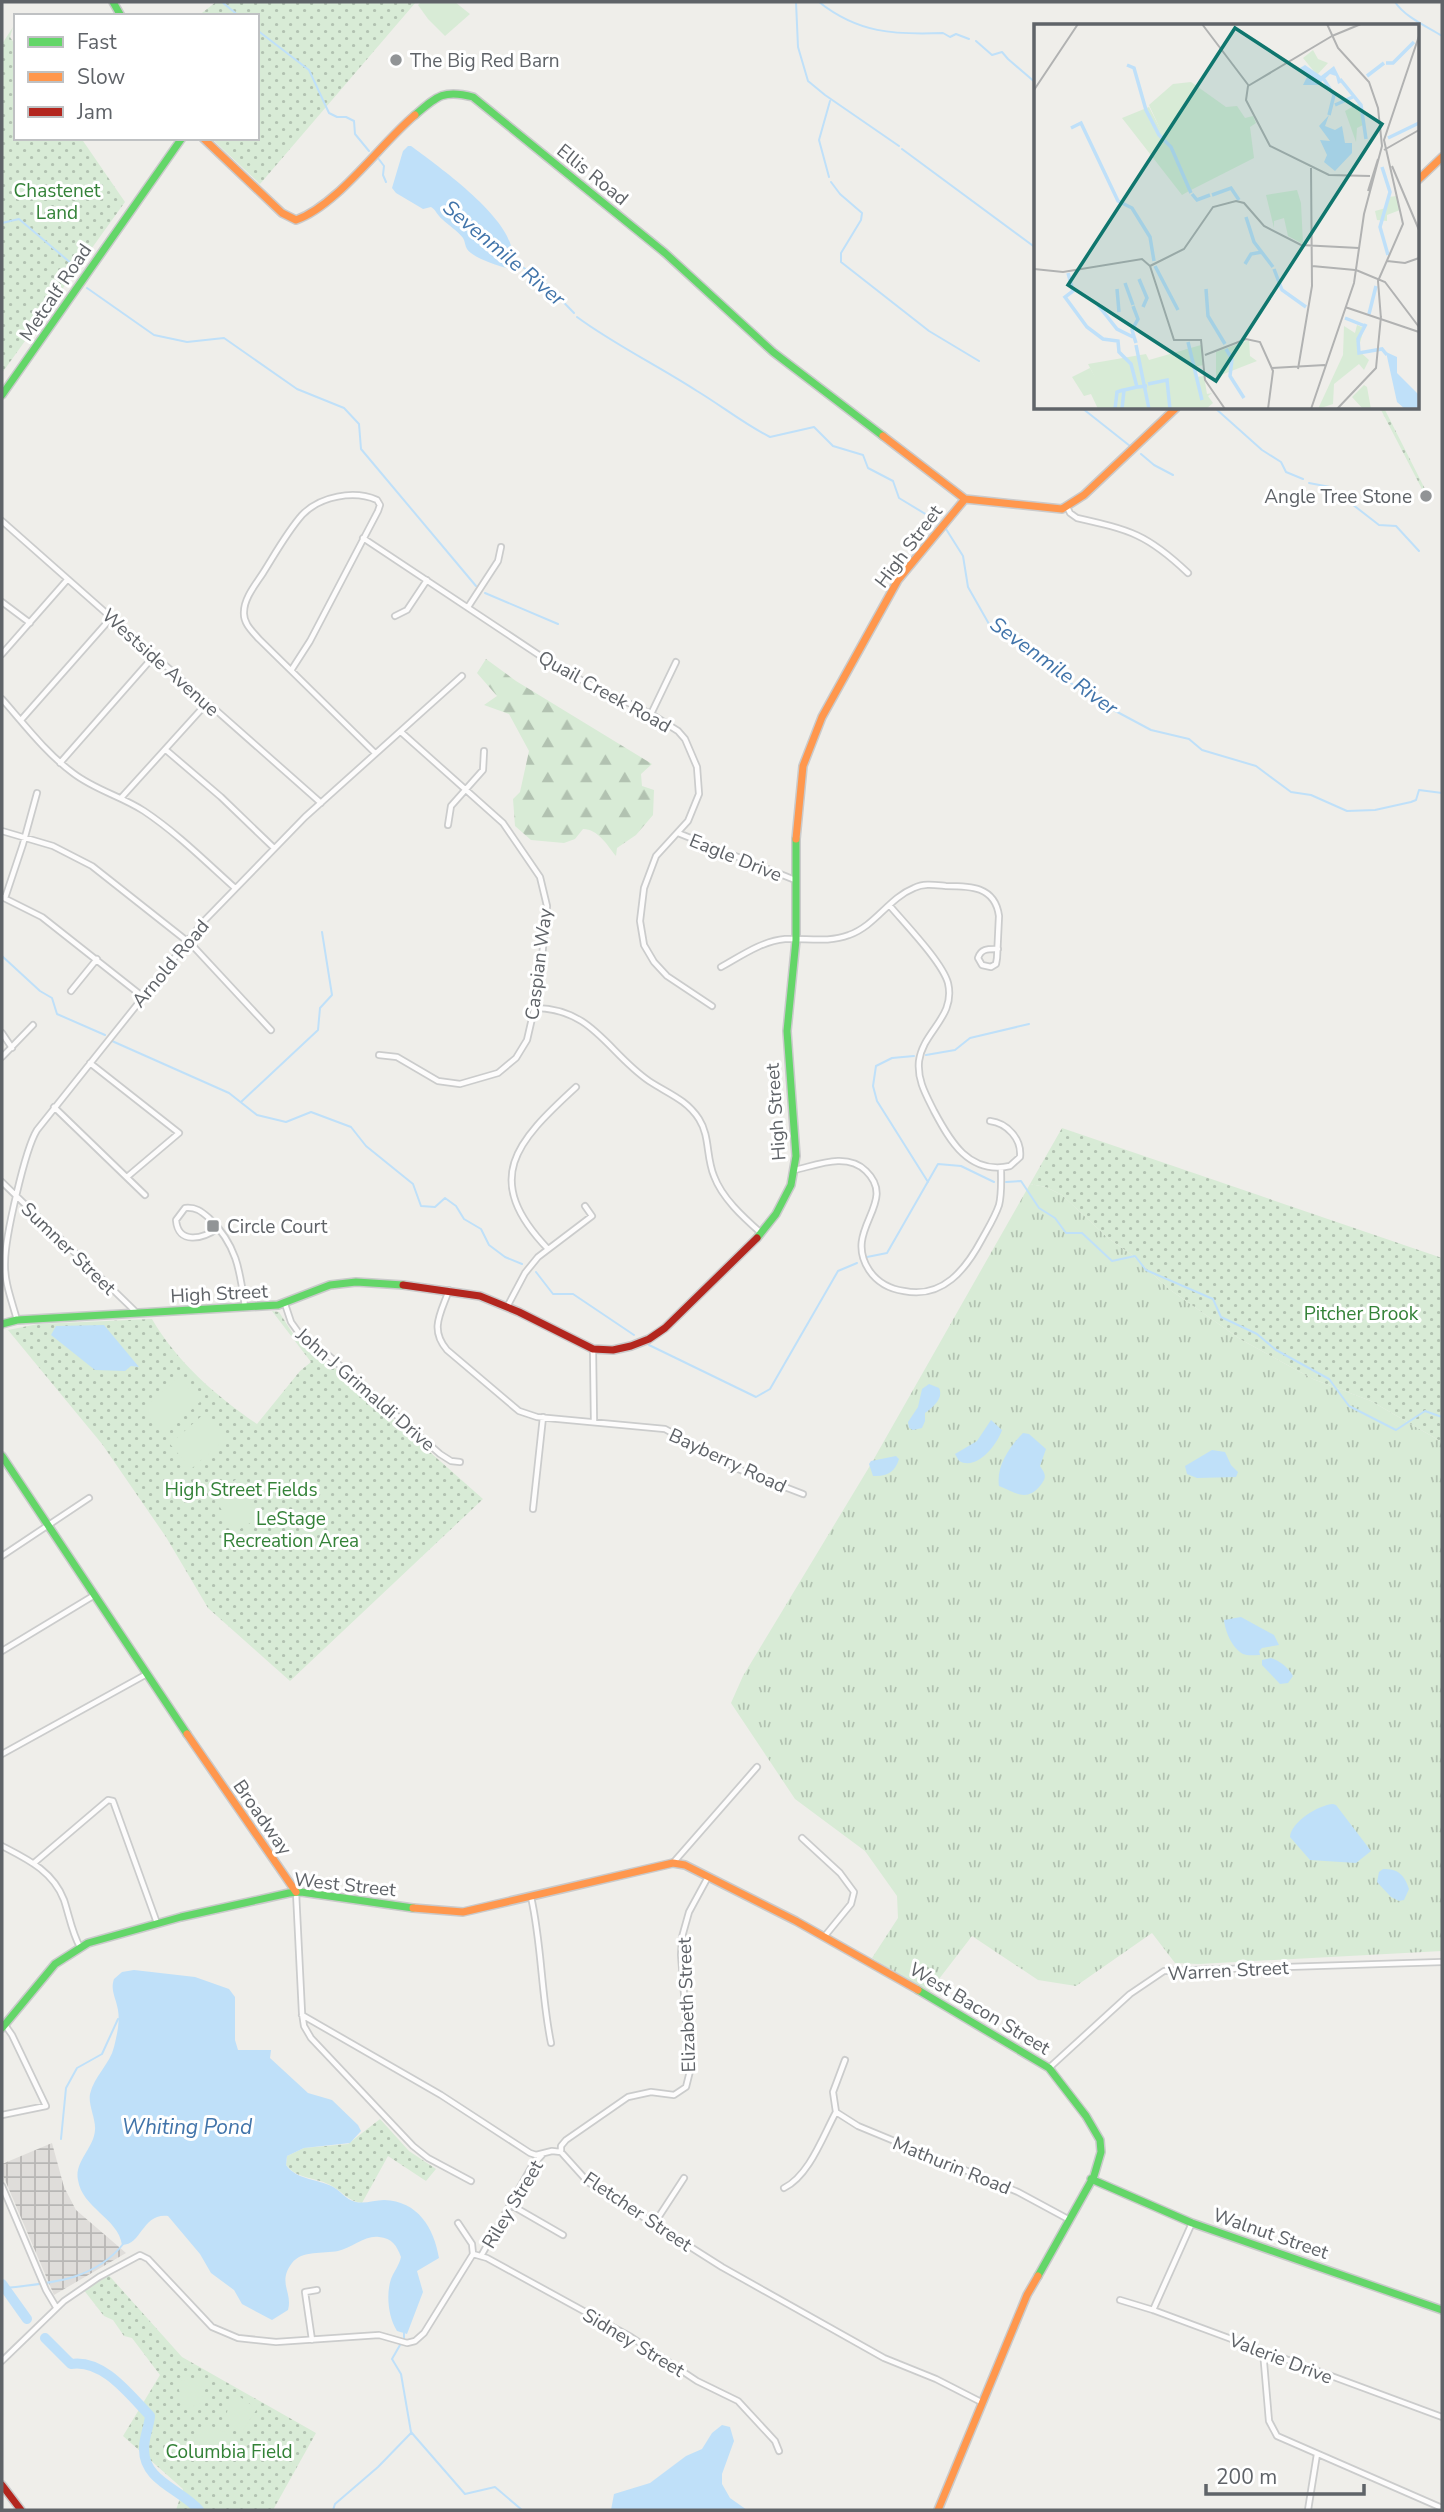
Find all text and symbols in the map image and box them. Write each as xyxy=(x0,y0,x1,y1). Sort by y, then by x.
legend xyxy=(14,14,259,140)
inset map xyxy=(1034,24,1420,410)
text: Fast xyxy=(77,28,117,56)
place label: The Big Red Barn xyxy=(410,48,560,74)
marker: The Big Red Barn xyxy=(388,52,404,68)
text: Slow xyxy=(77,63,126,91)
text: Jam xyxy=(76,98,113,126)
street label: Ellis Road xyxy=(551,138,634,212)
park label: Chastenet Land xyxy=(14,178,101,226)
water label: Sevenmile River xyxy=(437,194,571,313)
street label: Metcalf Road xyxy=(14,239,98,347)
place label: Angle Tree Stone xyxy=(1264,484,1412,510)
marker: Angle Tree Stone xyxy=(1418,488,1434,504)
street label: High Street xyxy=(869,500,949,593)
street label: Westside Avenue xyxy=(96,603,225,723)
water label: Sevenmile River xyxy=(984,610,1124,722)
street label: Quail Creek Road xyxy=(533,645,676,739)
street label: Eagle Drive xyxy=(685,828,786,888)
street label: Caspian Way xyxy=(519,906,559,1022)
street label: Arnold Road xyxy=(126,914,215,1013)
street label: High Street xyxy=(760,1062,792,1161)
street label: Sumner Street xyxy=(15,1197,122,1301)
place label: Circle Court xyxy=(227,1214,328,1240)
marker: Circle Court xyxy=(205,1218,221,1234)
street label: High Street xyxy=(170,1278,269,1310)
park label: Pitcher Brook xyxy=(1304,1301,1419,1327)
street label: John J Grimaldi Drive xyxy=(289,1321,440,1457)
street label: Bayberry Road xyxy=(665,1422,791,1499)
park label: High Street Fields xyxy=(164,1477,318,1503)
park label: LeStage Recreation Area xyxy=(223,1506,359,1554)
street label: Broadway xyxy=(227,1775,298,1861)
street label: West Street xyxy=(293,1867,397,1903)
street label: Elizabeth Street xyxy=(672,1937,702,2073)
street label: Warren Street xyxy=(1167,1955,1289,1987)
street label: West Bacon Street xyxy=(904,1956,1055,2061)
water label: Whiting Pond xyxy=(122,2113,253,2141)
street label: Mathurin Road xyxy=(889,2130,1015,2201)
street label: Riley Street xyxy=(476,2155,550,2254)
street label: Fletcher Street xyxy=(578,2166,697,2258)
street label: Walnut Street xyxy=(1210,2202,1332,2266)
street label: Sidney Street xyxy=(578,2302,690,2384)
street label: Valerie Drive xyxy=(1224,2327,1336,2391)
park label: Columbia Field xyxy=(165,2439,293,2465)
scale bar xyxy=(1206,2452,1364,2496)
text: 200 m xyxy=(1216,2463,1277,2491)

